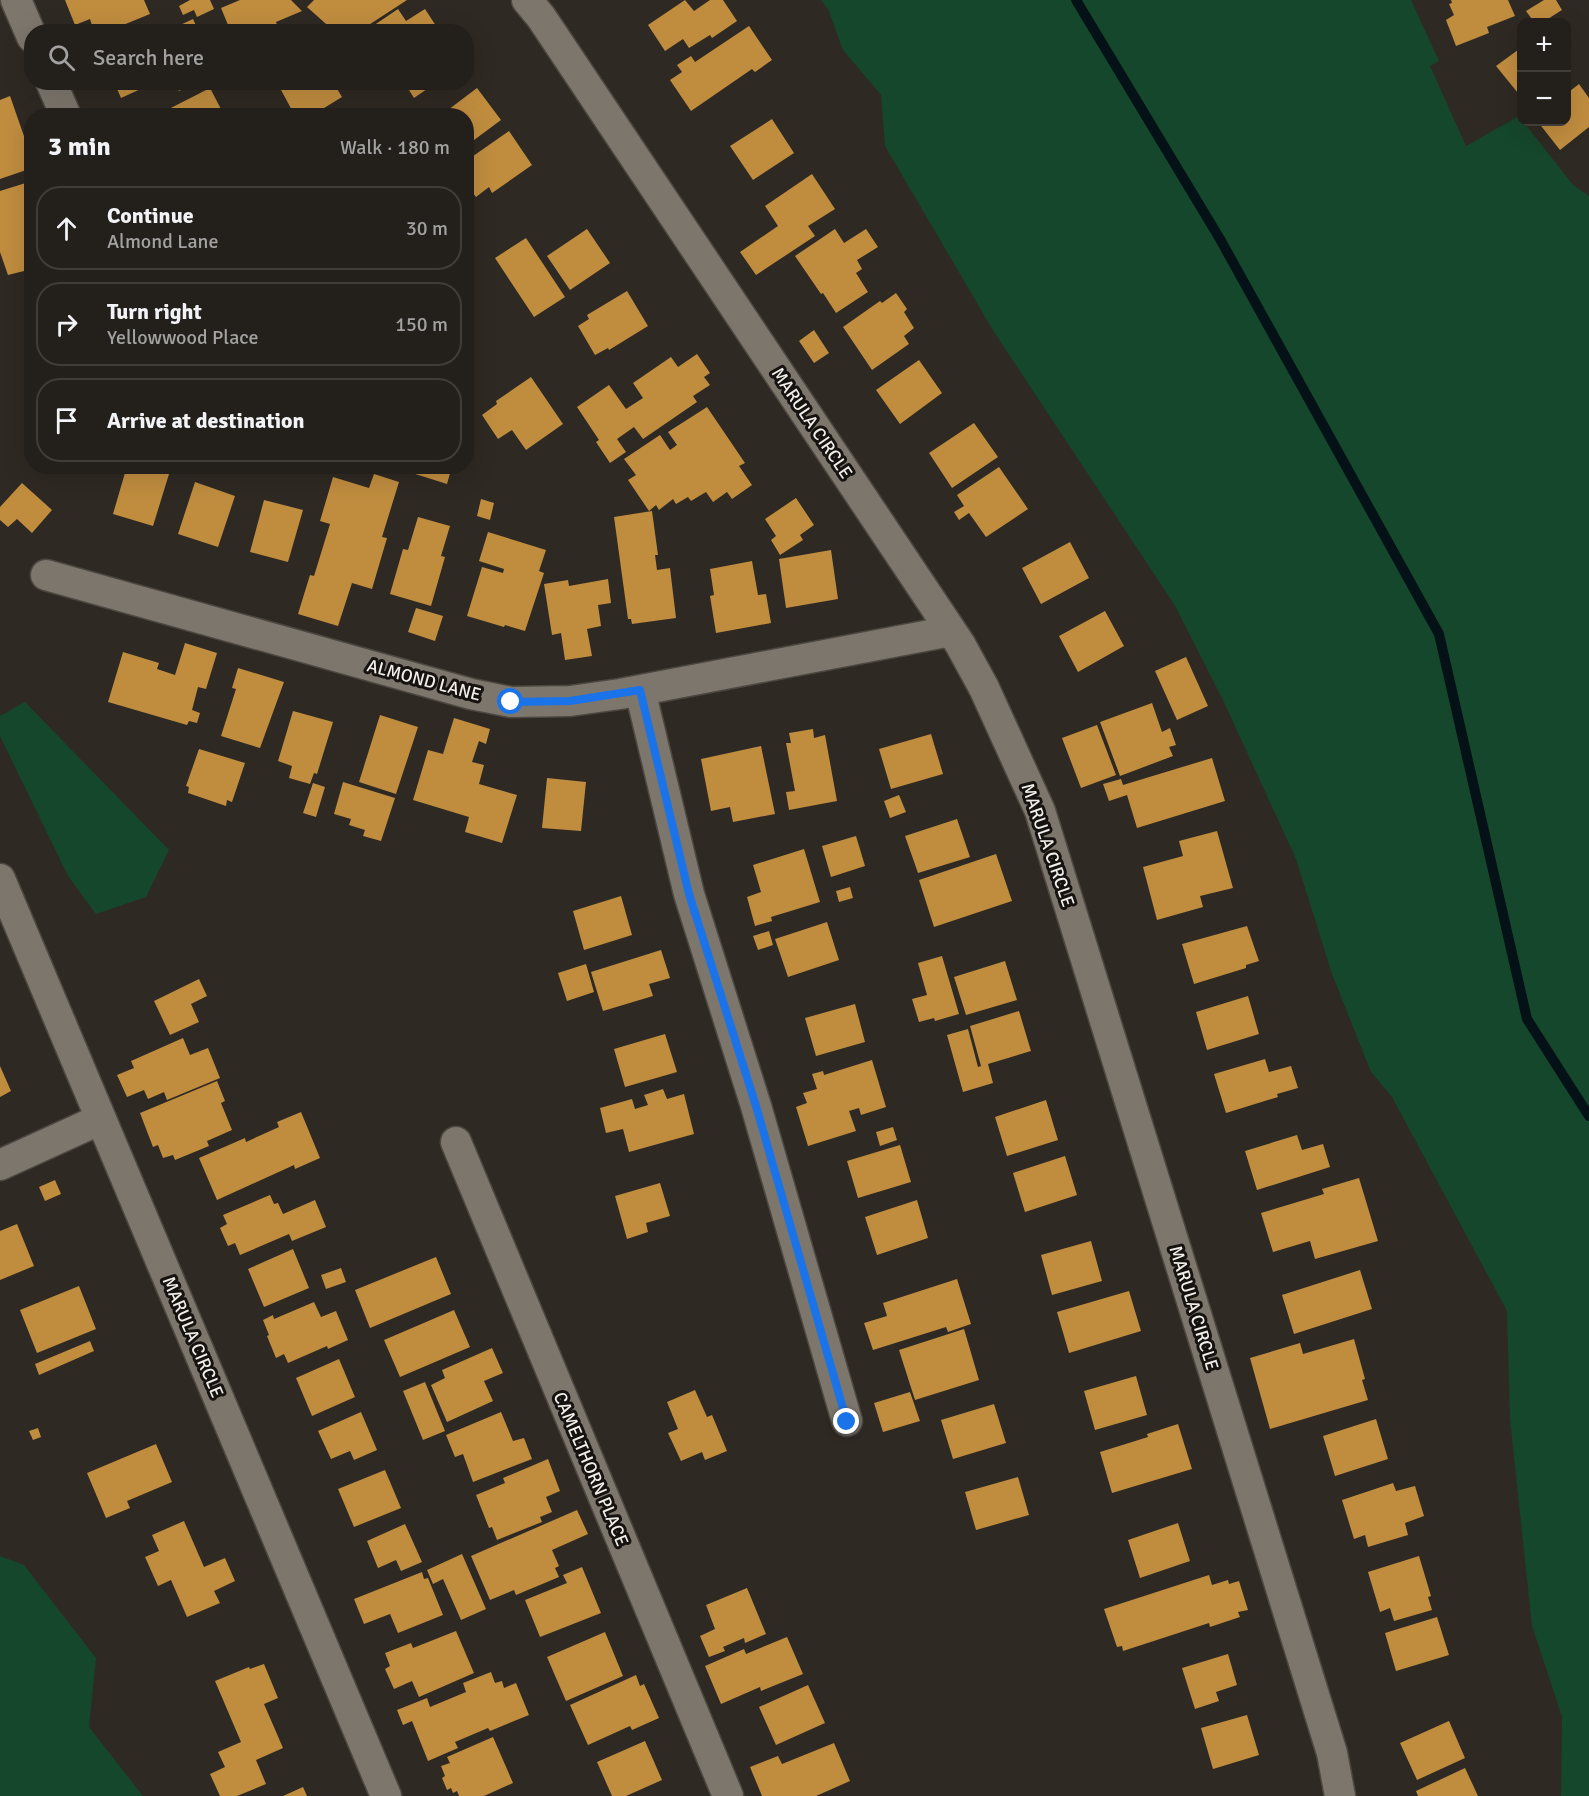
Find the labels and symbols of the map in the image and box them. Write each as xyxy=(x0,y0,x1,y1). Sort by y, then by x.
street label: MARULA CIRCLE xyxy=(767,363,857,483)
street label: ALMOND LANE xyxy=(365,654,483,706)
route start xyxy=(497,688,523,714)
street label: MARULA CIRCLE xyxy=(1017,780,1079,910)
street label: MARULA CIRCLE xyxy=(1165,1243,1223,1373)
street label: MARULA CIRCLE xyxy=(158,1273,228,1401)
street label: CAMELTHORN PLACE xyxy=(549,1389,633,1549)
route end xyxy=(833,1408,859,1434)

